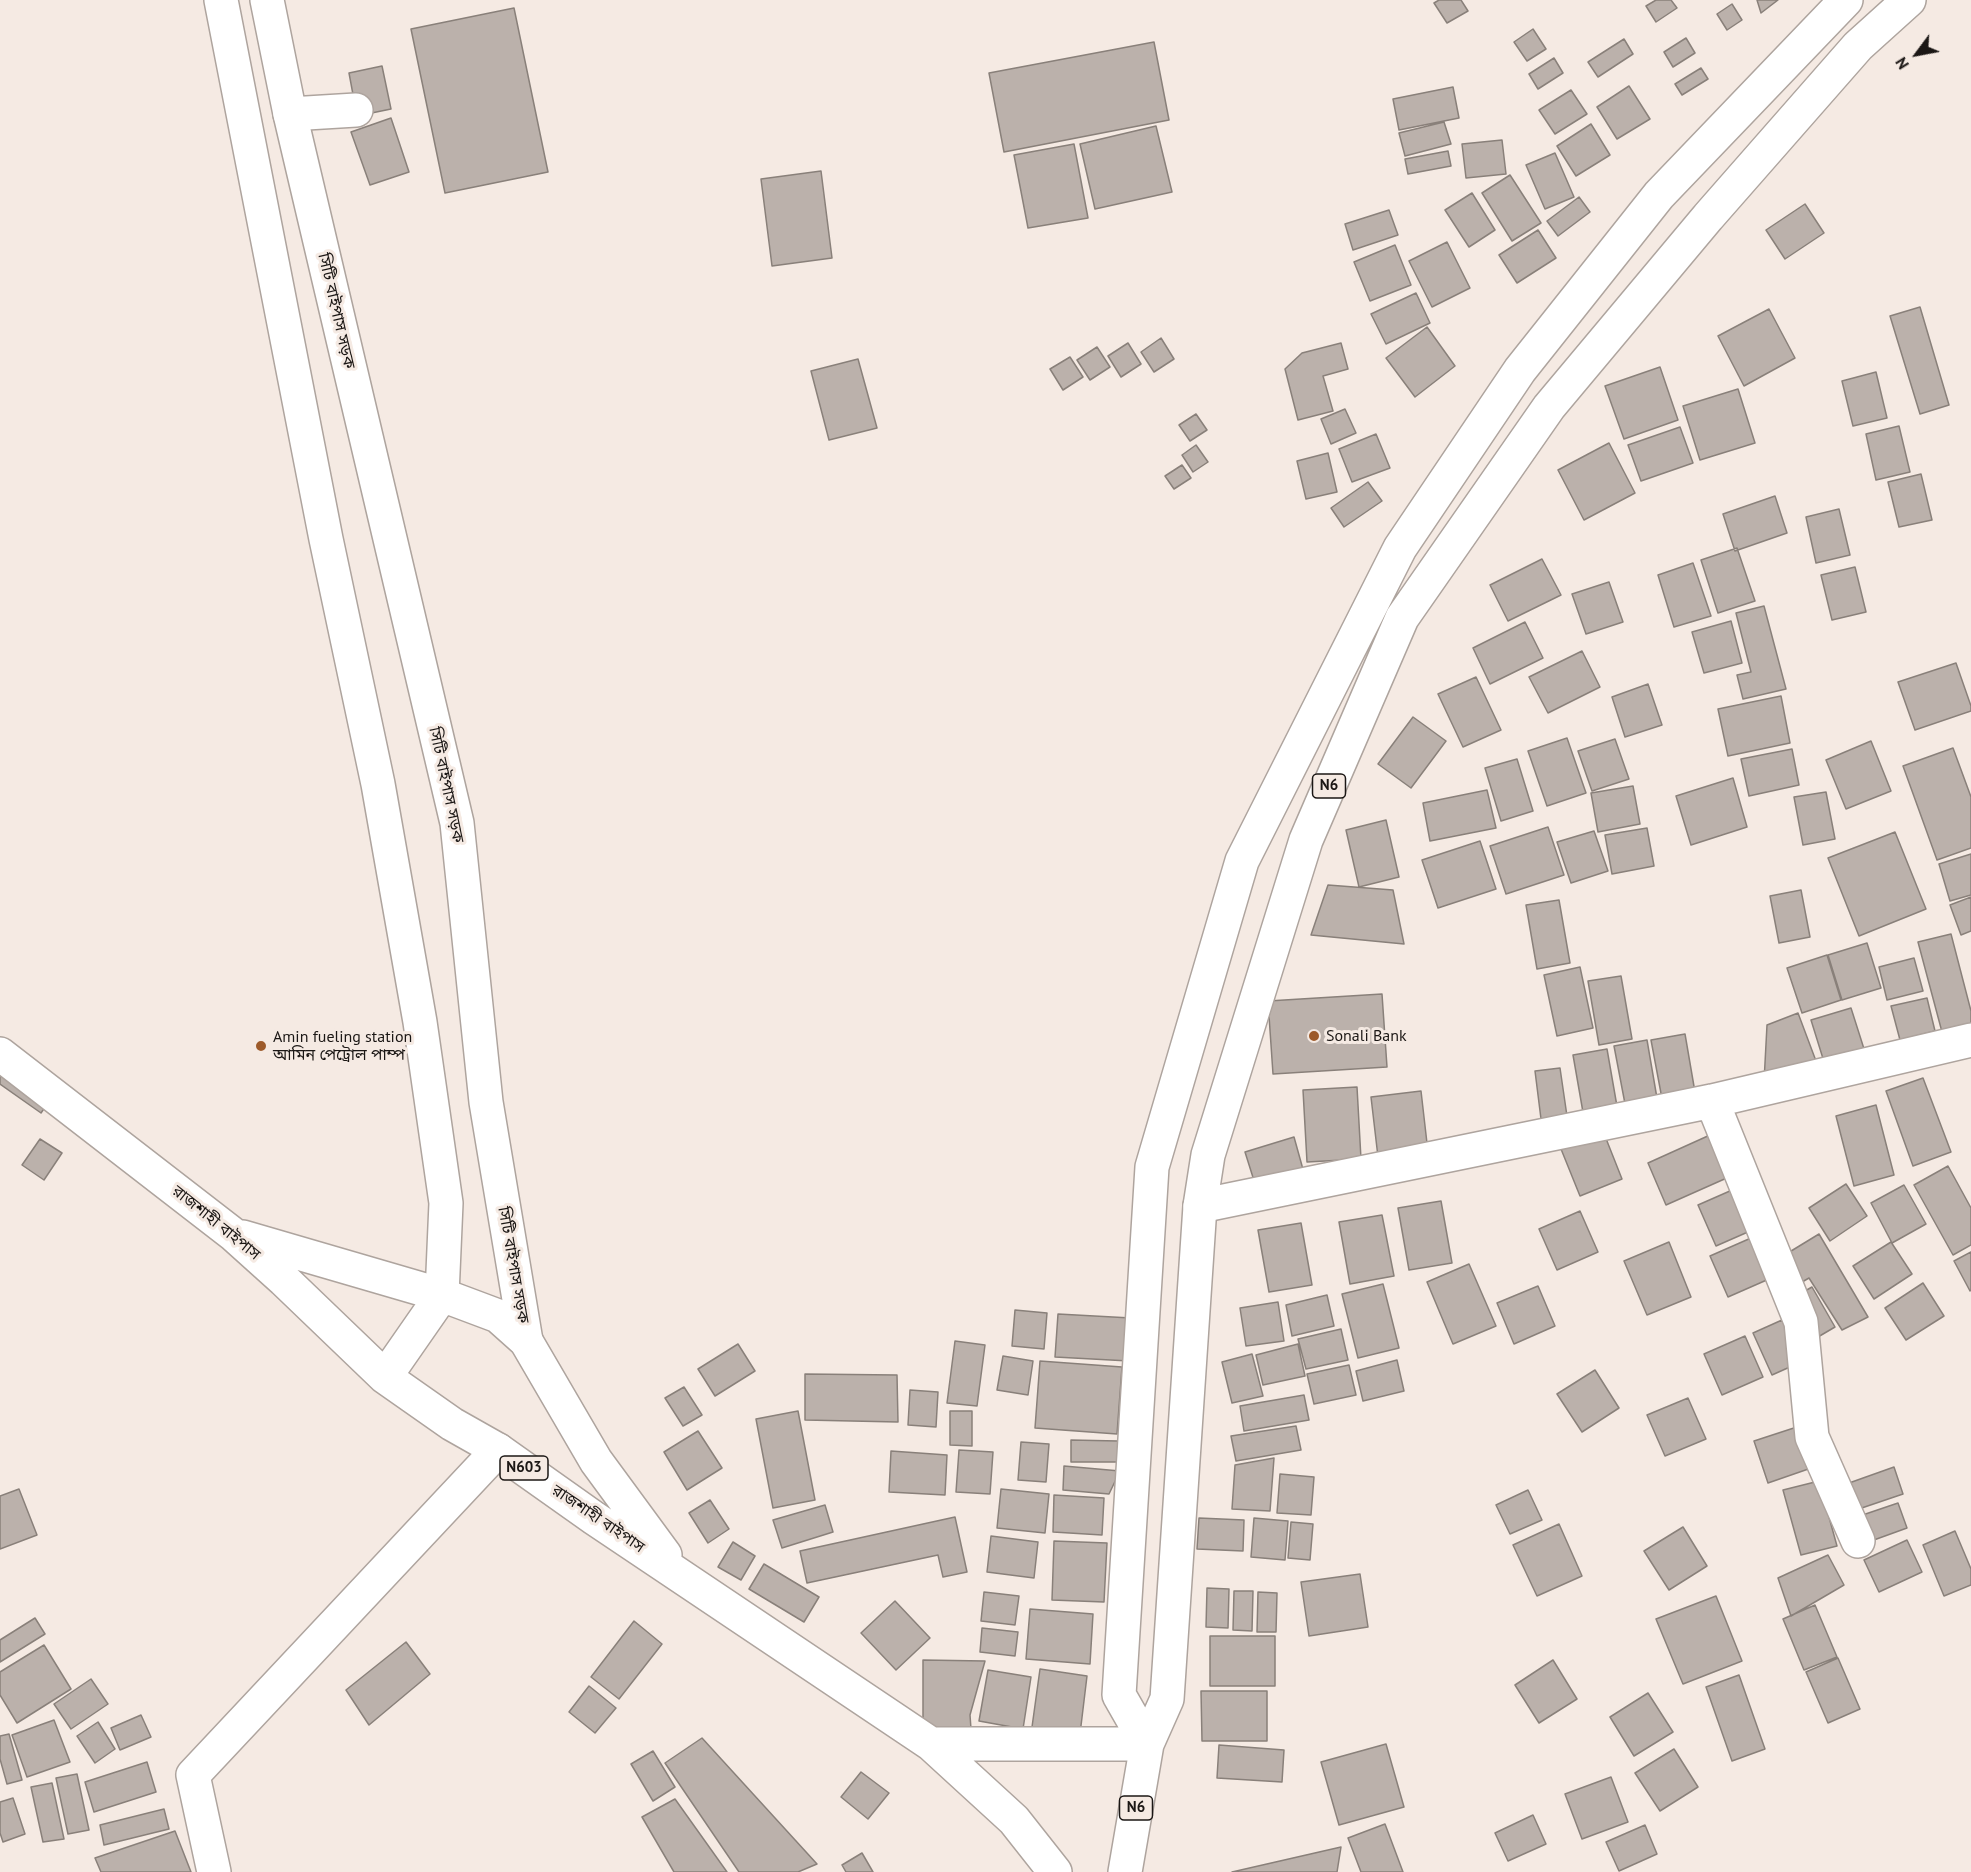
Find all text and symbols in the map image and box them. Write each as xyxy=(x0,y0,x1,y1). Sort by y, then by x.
north arrow xyxy=(1887,24,1947,84)
text: N xyxy=(1890,54,1913,73)
street label: সিটি বাইপাস সড়ক xyxy=(313,251,359,371)
street label: সিটি বাইপাস সড়ক xyxy=(424,725,468,845)
road number: N6 xyxy=(1312,774,1346,798)
place label: Sonali Bank xyxy=(1326,1026,1407,1046)
place label: Amin fueling station আমিন পেট্রোল পাম্প xyxy=(273,1027,412,1065)
marker: Sonali Bank xyxy=(1307,1029,1321,1043)
marker: Amin fueling station আমিন পেট্রোল পাম্প xyxy=(254,1039,268,1053)
street label: রাজশাহী বাইপাস xyxy=(168,1182,264,1264)
street label: সিটি বাইপাস সড়ক xyxy=(493,1205,533,1325)
road number: N603 xyxy=(500,1456,548,1480)
street label: রাজশাহী বাইপাস xyxy=(548,1481,648,1557)
road number: N6 xyxy=(1120,1796,1152,1820)

